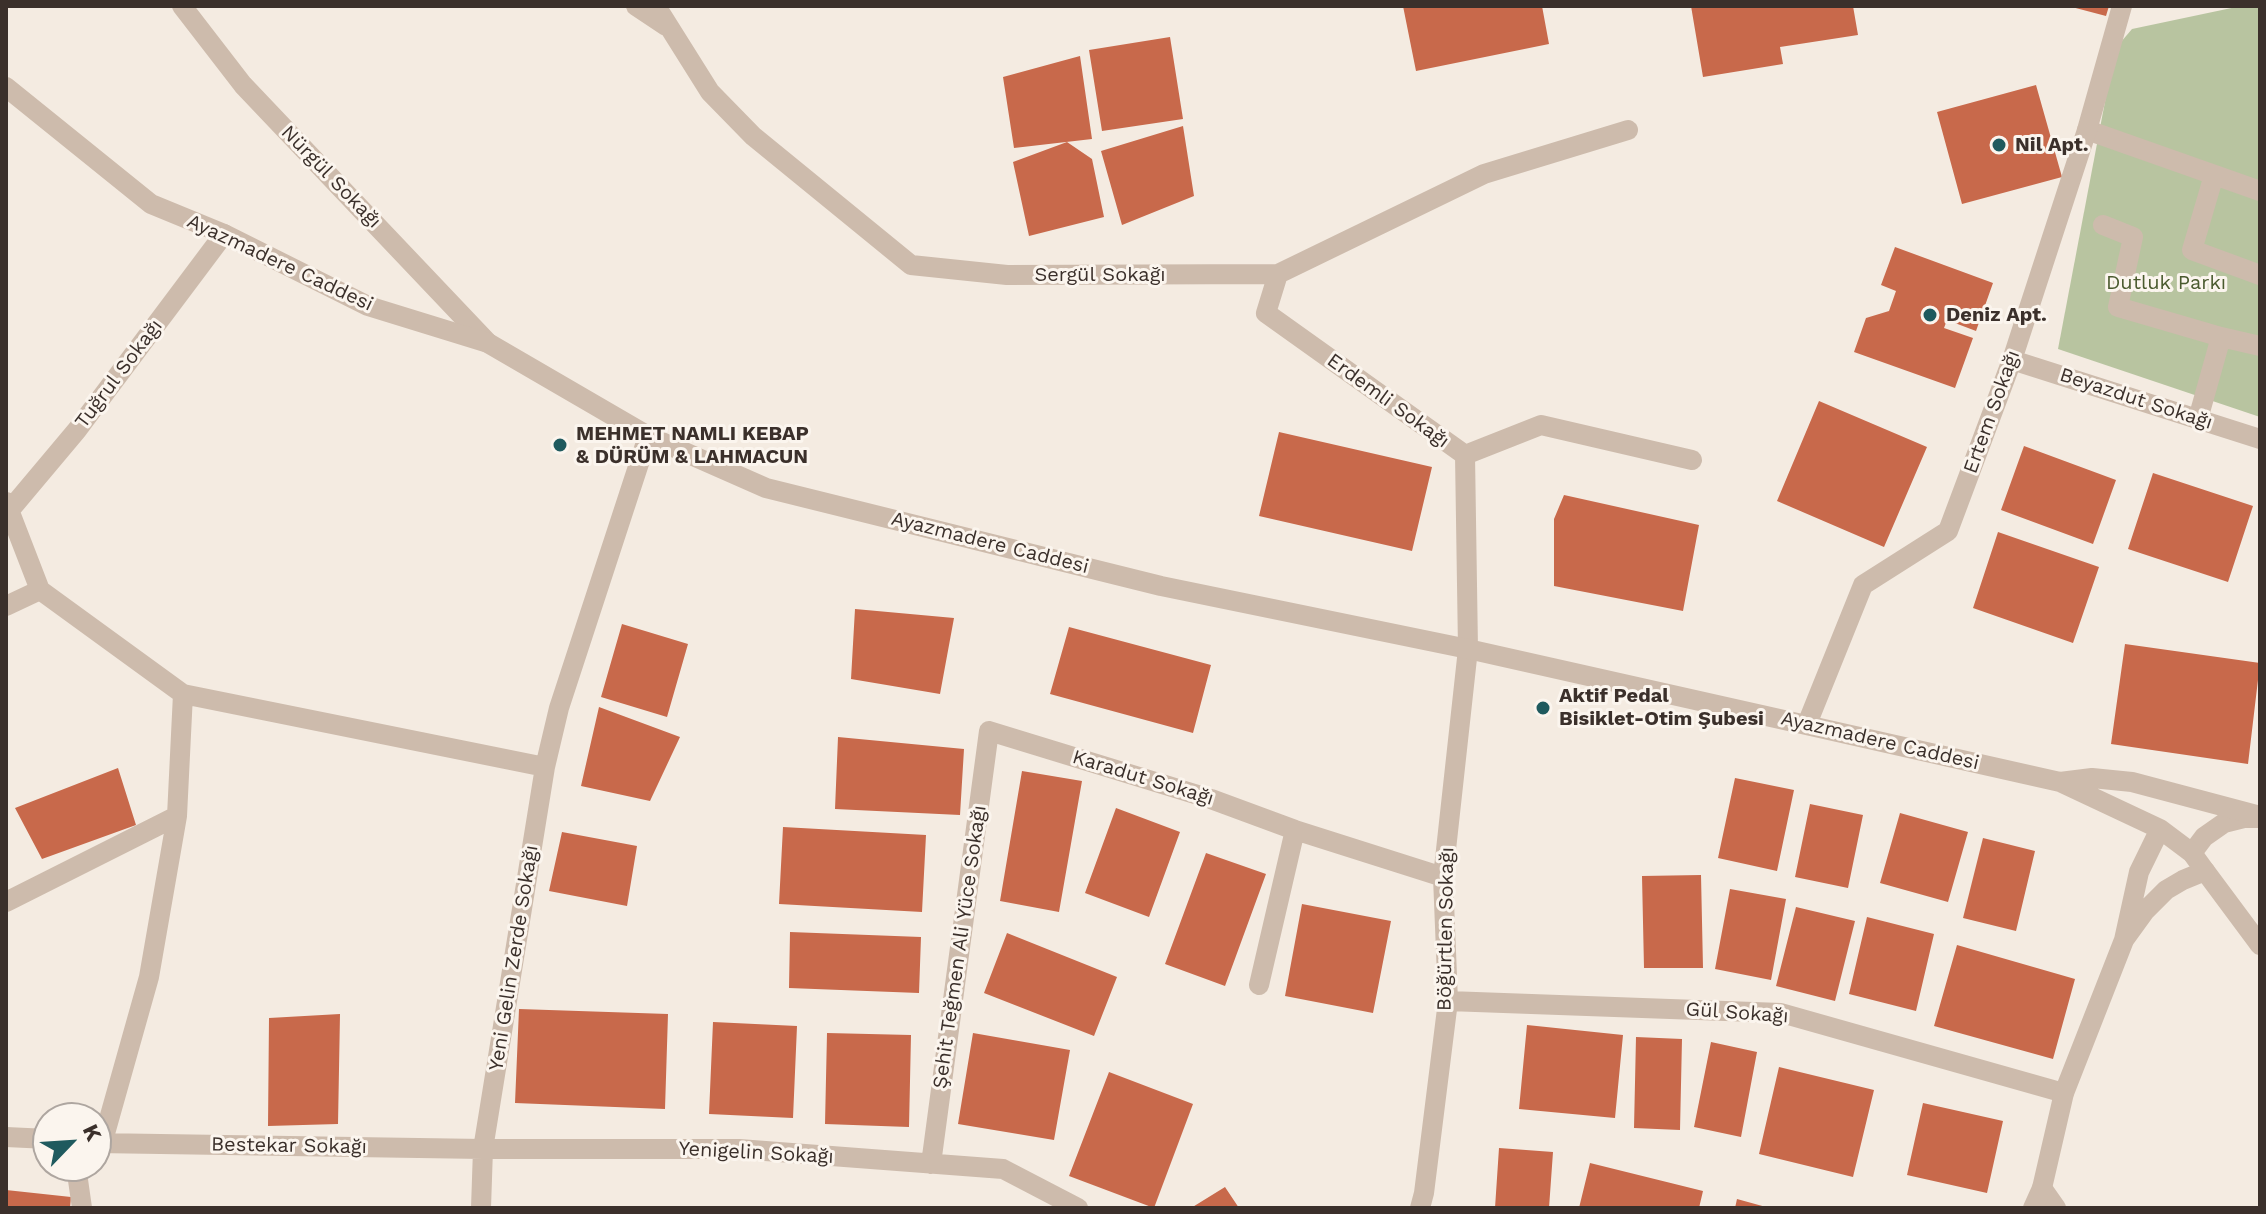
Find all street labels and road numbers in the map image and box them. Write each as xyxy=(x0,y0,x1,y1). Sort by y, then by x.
street label: Nürgül Sokağı xyxy=(276,121,386,233)
street label: Ayazmadere Caddesi xyxy=(183,209,377,317)
street label: Sergül Sokağı xyxy=(1034,263,1166,287)
street label: Tuğrul Sokağı xyxy=(70,315,168,433)
street label: Ertem Sokağı xyxy=(1959,347,2025,477)
street label: Erdemli Sokağı xyxy=(1322,349,1454,453)
street label: Beyazdut Sokağı xyxy=(2057,363,2215,435)
street label: Ayazmadere Caddesi xyxy=(889,507,1091,579)
street label: Ayazmadere Caddesi xyxy=(1779,707,1981,775)
street label: Karadut Sokağı xyxy=(1069,745,1217,811)
street label: Şehit Teğmen Ali Yüce Sokağı xyxy=(928,804,992,1090)
street label: Yeni Gelin Zerde Sokağı xyxy=(484,843,544,1073)
street label: Böğürtlen Sokağı xyxy=(1433,847,1459,1011)
street label: Gül Sokağı xyxy=(1685,997,1789,1029)
street label: Bestekar Sokağı xyxy=(211,1133,367,1159)
street label: Yenigelin Sokağı xyxy=(678,1137,834,1169)

